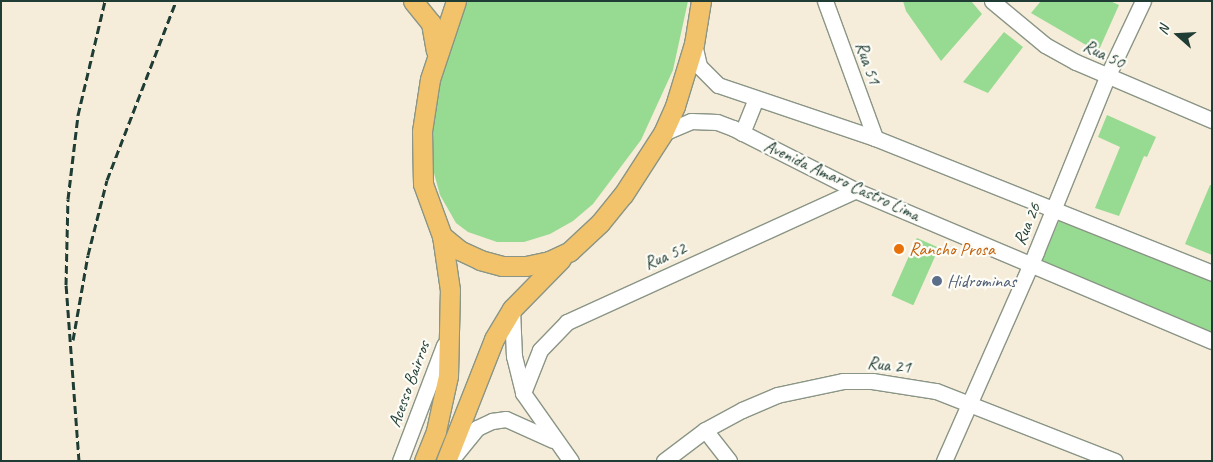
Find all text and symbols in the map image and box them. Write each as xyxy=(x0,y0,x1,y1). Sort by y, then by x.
north arrow xyxy=(1153,10,1203,60)
text: N xyxy=(1154,23,1173,37)
street label: Rua 50 xyxy=(1080,35,1128,73)
street label: Rua 51 xyxy=(850,39,886,87)
street label: Avenida Amaro Castro Lima xyxy=(761,134,923,226)
street label: Rua 26 xyxy=(1009,200,1045,248)
street label: Rua 52 xyxy=(641,237,689,275)
place label: Rancho Prosa xyxy=(909,238,994,260)
marker: Rancho Prosa xyxy=(893,243,905,255)
place label: Hidrominas xyxy=(947,270,1016,292)
marker: Hidrominas xyxy=(931,275,943,287)
street label: Acesso Bairros xyxy=(383,338,435,430)
street label: Rua 21 xyxy=(866,352,912,378)

